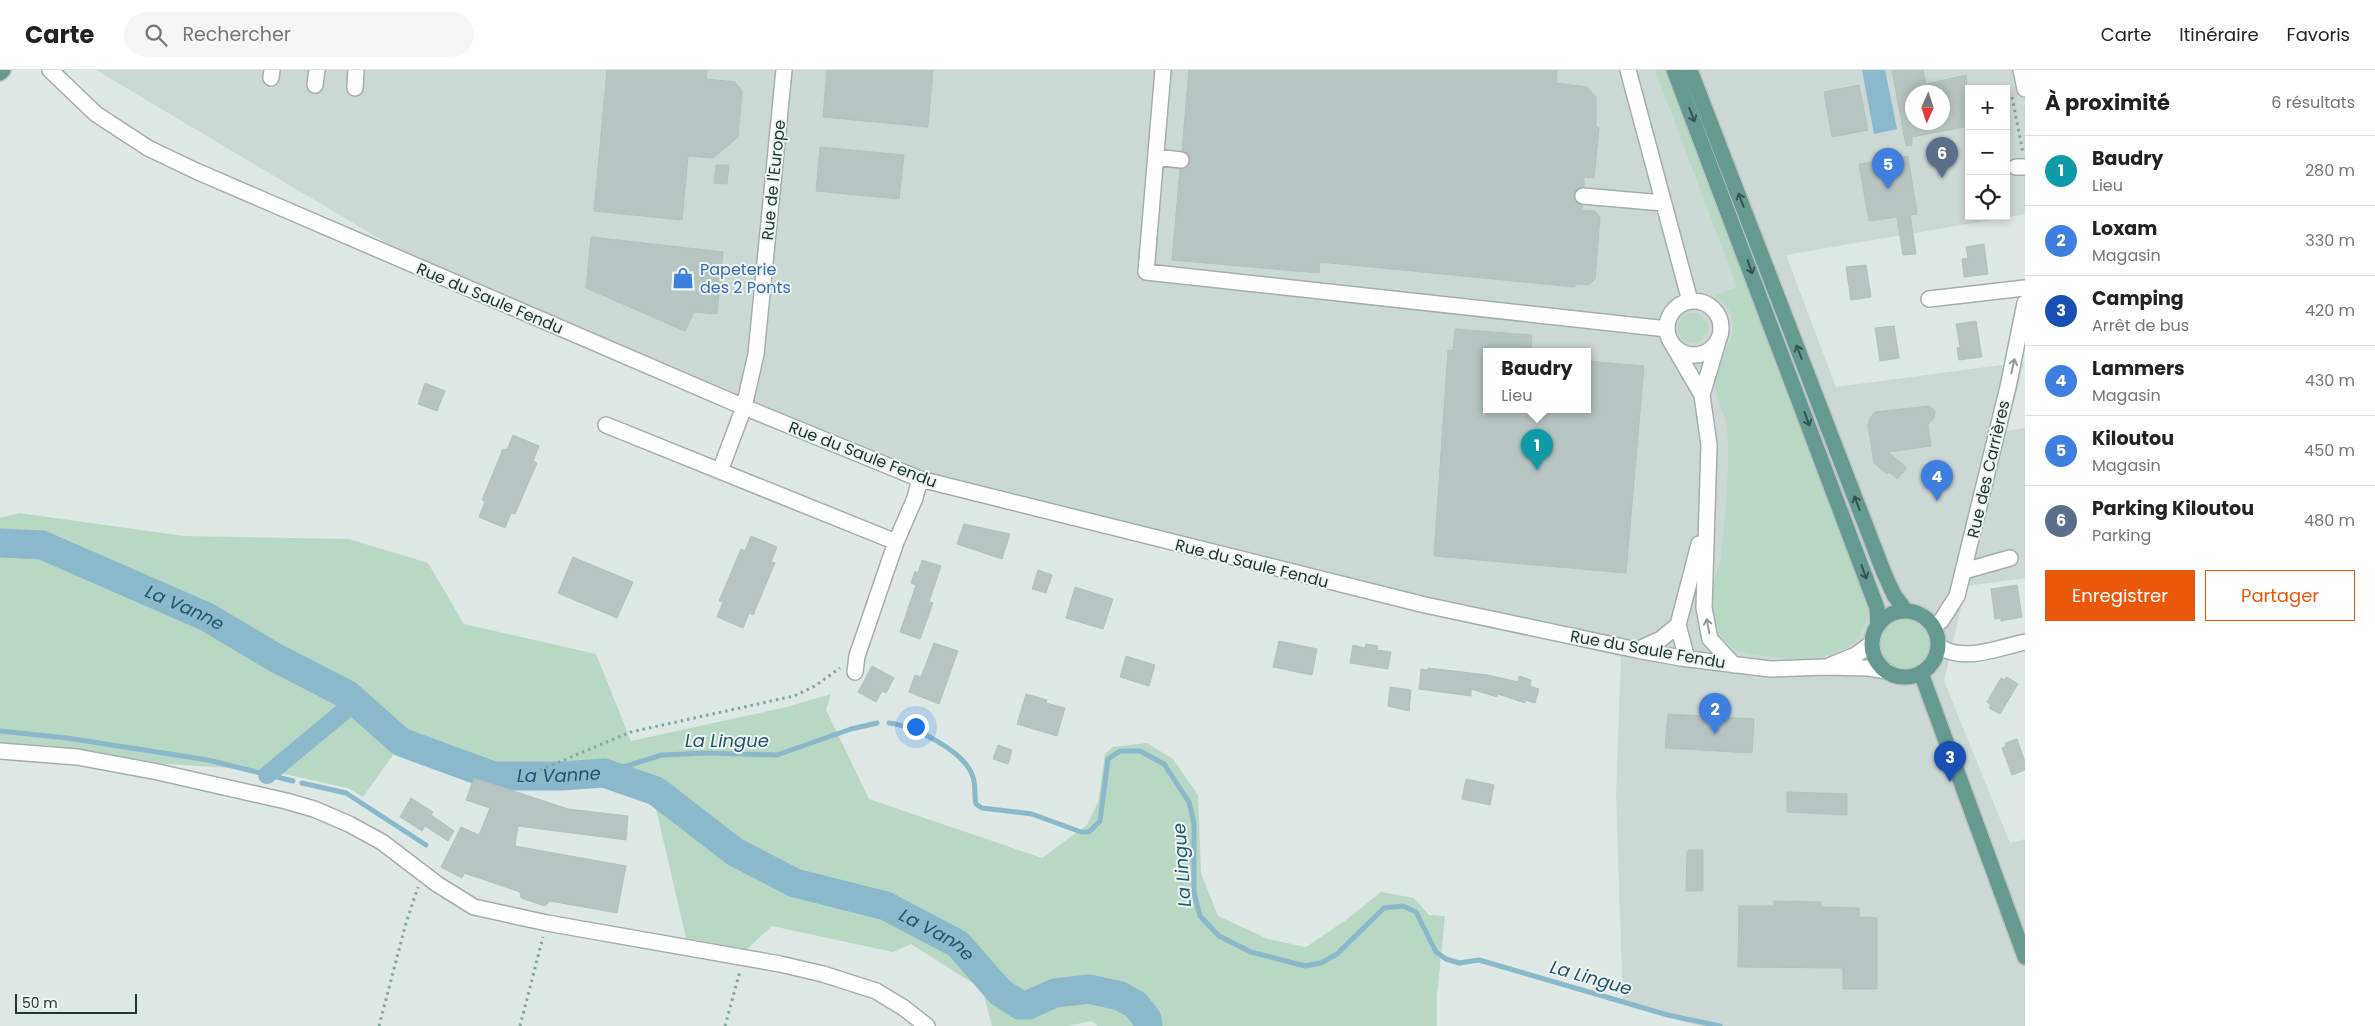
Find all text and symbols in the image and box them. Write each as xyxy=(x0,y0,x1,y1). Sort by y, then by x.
search box xyxy=(124,12,474,57)
text: Carte xyxy=(25,18,94,51)
icon: search xyxy=(142,21,170,49)
text: Rechercher xyxy=(182,21,291,48)
text: Carte xyxy=(2101,22,2151,47)
text: Itinéraire xyxy=(2179,22,2259,47)
text: Favoris xyxy=(2287,22,2350,47)
north arrow xyxy=(1905,85,1950,130)
map controls xyxy=(1965,85,2010,220)
button: + xyxy=(1965,85,2010,130)
text: À proximité xyxy=(2045,88,2170,117)
text: 6 résultats xyxy=(2271,91,2355,114)
one-way arrow xyxy=(1688,107,1697,123)
street label: Rue de l'Europe xyxy=(756,119,791,241)
button: − xyxy=(1965,130,2010,175)
pin: 6 xyxy=(1926,137,1958,178)
text: Baudry xyxy=(2092,145,2163,172)
pin: 5 xyxy=(1872,148,1904,189)
text: 1 xyxy=(2058,159,2064,182)
text: 280 m xyxy=(2305,159,2355,182)
text: Lieu xyxy=(2092,174,2123,197)
button: locate xyxy=(1965,175,2010,220)
one-way arrow xyxy=(1735,193,1745,208)
text: Loxam xyxy=(2092,215,2157,242)
text: 2 xyxy=(2056,229,2066,252)
text: 330 m xyxy=(2305,229,2355,252)
text: Magasin xyxy=(2092,244,2161,267)
street label: Rue du Saule Fendu xyxy=(413,257,567,340)
place label: Papeterie des 2 Ponts xyxy=(700,258,791,299)
one-way arrow xyxy=(1746,259,1755,274)
shop icon: Papeterie des 2 Ponts xyxy=(670,265,696,291)
text: Camping xyxy=(2092,285,2184,312)
text: 3 xyxy=(2056,299,2066,322)
text: 420 m xyxy=(2305,299,2355,322)
text: Arrêt de bus xyxy=(2092,314,2189,337)
one-way arrow xyxy=(1794,344,1803,360)
popup xyxy=(1483,348,1591,413)
text: Baudry xyxy=(1501,355,1573,382)
text: Lammers xyxy=(2092,355,2185,382)
one-way arrow xyxy=(2009,359,2018,375)
text: 4 xyxy=(2056,369,2066,392)
text: 430 m xyxy=(2305,369,2355,392)
text: Lieu xyxy=(1501,384,1532,407)
text: Magasin xyxy=(2092,384,2161,407)
street label: Rue des Carrières xyxy=(1961,398,2016,540)
one-way arrow xyxy=(1803,411,1812,427)
street label: Rue du Saule Fendu xyxy=(785,416,940,493)
text: Kiloutou xyxy=(2092,425,2174,452)
pin: 1 xyxy=(1521,429,1553,470)
text: 5 xyxy=(2056,439,2066,462)
text: 450 m xyxy=(2304,439,2355,462)
text: Magasin xyxy=(2092,454,2161,477)
pin: 4 xyxy=(1921,460,1953,501)
text: Parking Kiloutou xyxy=(2092,495,2254,522)
one-way arrow xyxy=(1852,496,1861,512)
text: 6 xyxy=(2056,509,2066,532)
text: 480 m xyxy=(2304,509,2355,532)
text: Parking xyxy=(2092,524,2151,547)
street label: Rue du Saule Fendu xyxy=(1173,533,1331,594)
one-way arrow xyxy=(1860,563,1869,579)
button: Enregistrer xyxy=(2045,570,2195,621)
button: Partager xyxy=(2205,570,2355,621)
water label: La Vanne xyxy=(142,579,229,636)
one-way arrow xyxy=(1702,618,1712,634)
street label: Rue du Saule Fendu xyxy=(1568,625,1727,674)
pin: 2 xyxy=(1699,693,1731,734)
your location xyxy=(903,714,929,740)
water label: La Lingue xyxy=(685,728,769,753)
pin: 3 xyxy=(1934,741,1966,782)
water label: La Vanne xyxy=(517,760,602,788)
water label: La Lingue xyxy=(1166,822,1197,908)
water label: La Vanne xyxy=(895,902,980,966)
water label: La Lingue xyxy=(1547,954,1635,1001)
scale bar xyxy=(15,991,138,1014)
text: 50 m xyxy=(22,993,58,1013)

